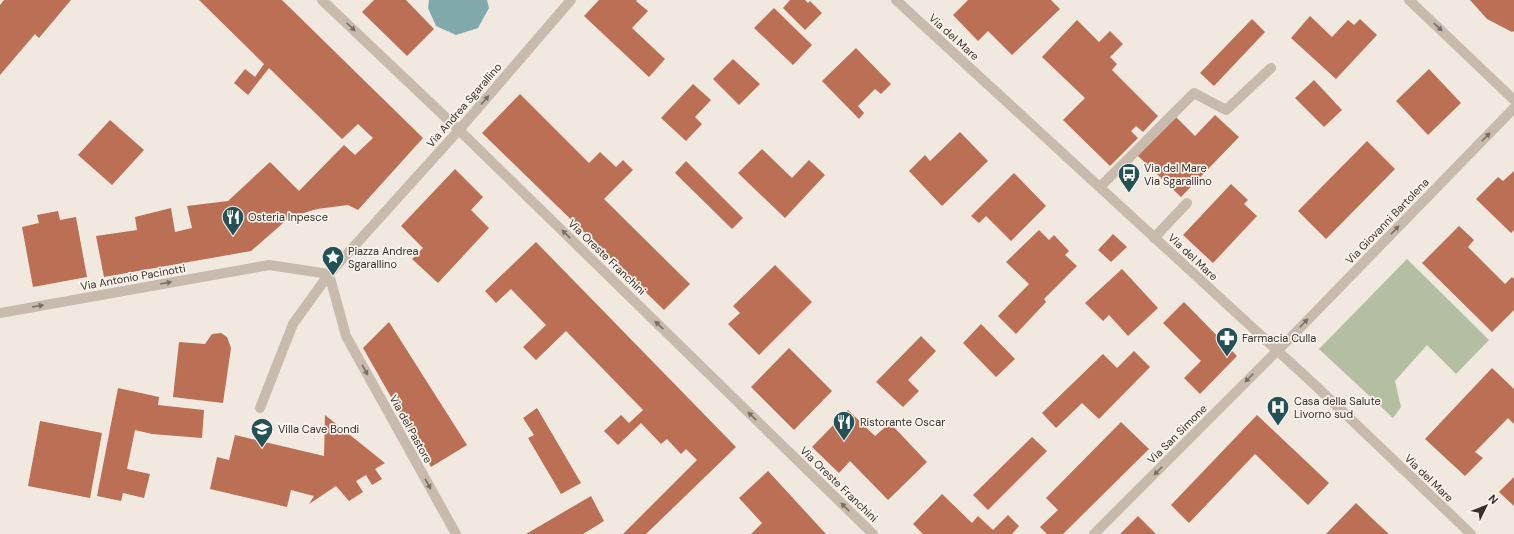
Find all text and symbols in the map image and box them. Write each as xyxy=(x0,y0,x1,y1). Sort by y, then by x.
street label: Via del Mare xyxy=(926,11,982,63)
one-way arrow xyxy=(346,22,356,32)
one-way arrow xyxy=(1433,22,1442,31)
street label: Via Andrea Sgarallino xyxy=(423,60,505,150)
one-way arrow xyxy=(480,95,489,105)
one-way arrow xyxy=(1481,132,1491,142)
bus stop icon: Via del Mare Via Sgarallino xyxy=(1116,161,1142,194)
place label: Via del Mare Via Sgarallino xyxy=(1144,161,1212,188)
street label: Via Giovanni Bartolena xyxy=(1342,175,1432,267)
restaurant icon: Osteria Inpesce xyxy=(220,204,246,237)
place label: Osteria Inpesce xyxy=(248,210,328,224)
street label: Via Oreste Franchini xyxy=(565,216,649,298)
one-way arrow xyxy=(1390,225,1400,235)
one-way arrow xyxy=(561,229,571,239)
street label: Via del Mare xyxy=(1165,230,1221,284)
place icon: Piazza Andrea Sgarallino xyxy=(320,244,346,277)
place label: Piazza Andrea Sgarallino xyxy=(348,244,419,271)
street label: Via Antonio Pacinotti xyxy=(79,261,187,293)
one-way arrow xyxy=(160,280,172,286)
one-way arrow xyxy=(32,303,45,309)
one-way arrow xyxy=(1300,318,1309,328)
one-way arrow xyxy=(654,320,664,330)
pharmacy icon: Farmacia Culla xyxy=(1214,325,1240,358)
place label: Farmacia Culla xyxy=(1242,331,1316,345)
one-way arrow xyxy=(362,364,368,376)
one-way arrow xyxy=(1244,374,1254,383)
street label: Via del Pastore xyxy=(387,393,435,465)
hospital icon: Casa della Salute Livorno sud xyxy=(1265,394,1291,427)
place label: Casa della Salute Livorno sud xyxy=(1294,394,1381,421)
street label: Via San Simone xyxy=(1144,401,1210,467)
restaurant icon: Ristorante Oscar xyxy=(831,409,857,442)
one-way arrow xyxy=(747,411,757,421)
place label: Ristorante Oscar xyxy=(860,415,945,429)
school or university icon: Villa Cave Bondi xyxy=(249,416,275,449)
place label: Villa Cave Bondi xyxy=(278,422,359,436)
street label: Via Oreste Franchini xyxy=(797,443,881,525)
street label: Via del Mare xyxy=(1402,451,1456,505)
one-way arrow xyxy=(1153,466,1163,475)
one-way arrow xyxy=(425,478,431,490)
north arrow xyxy=(1466,486,1506,526)
text: N xyxy=(1485,491,1501,507)
one-way arrow xyxy=(840,502,850,512)

